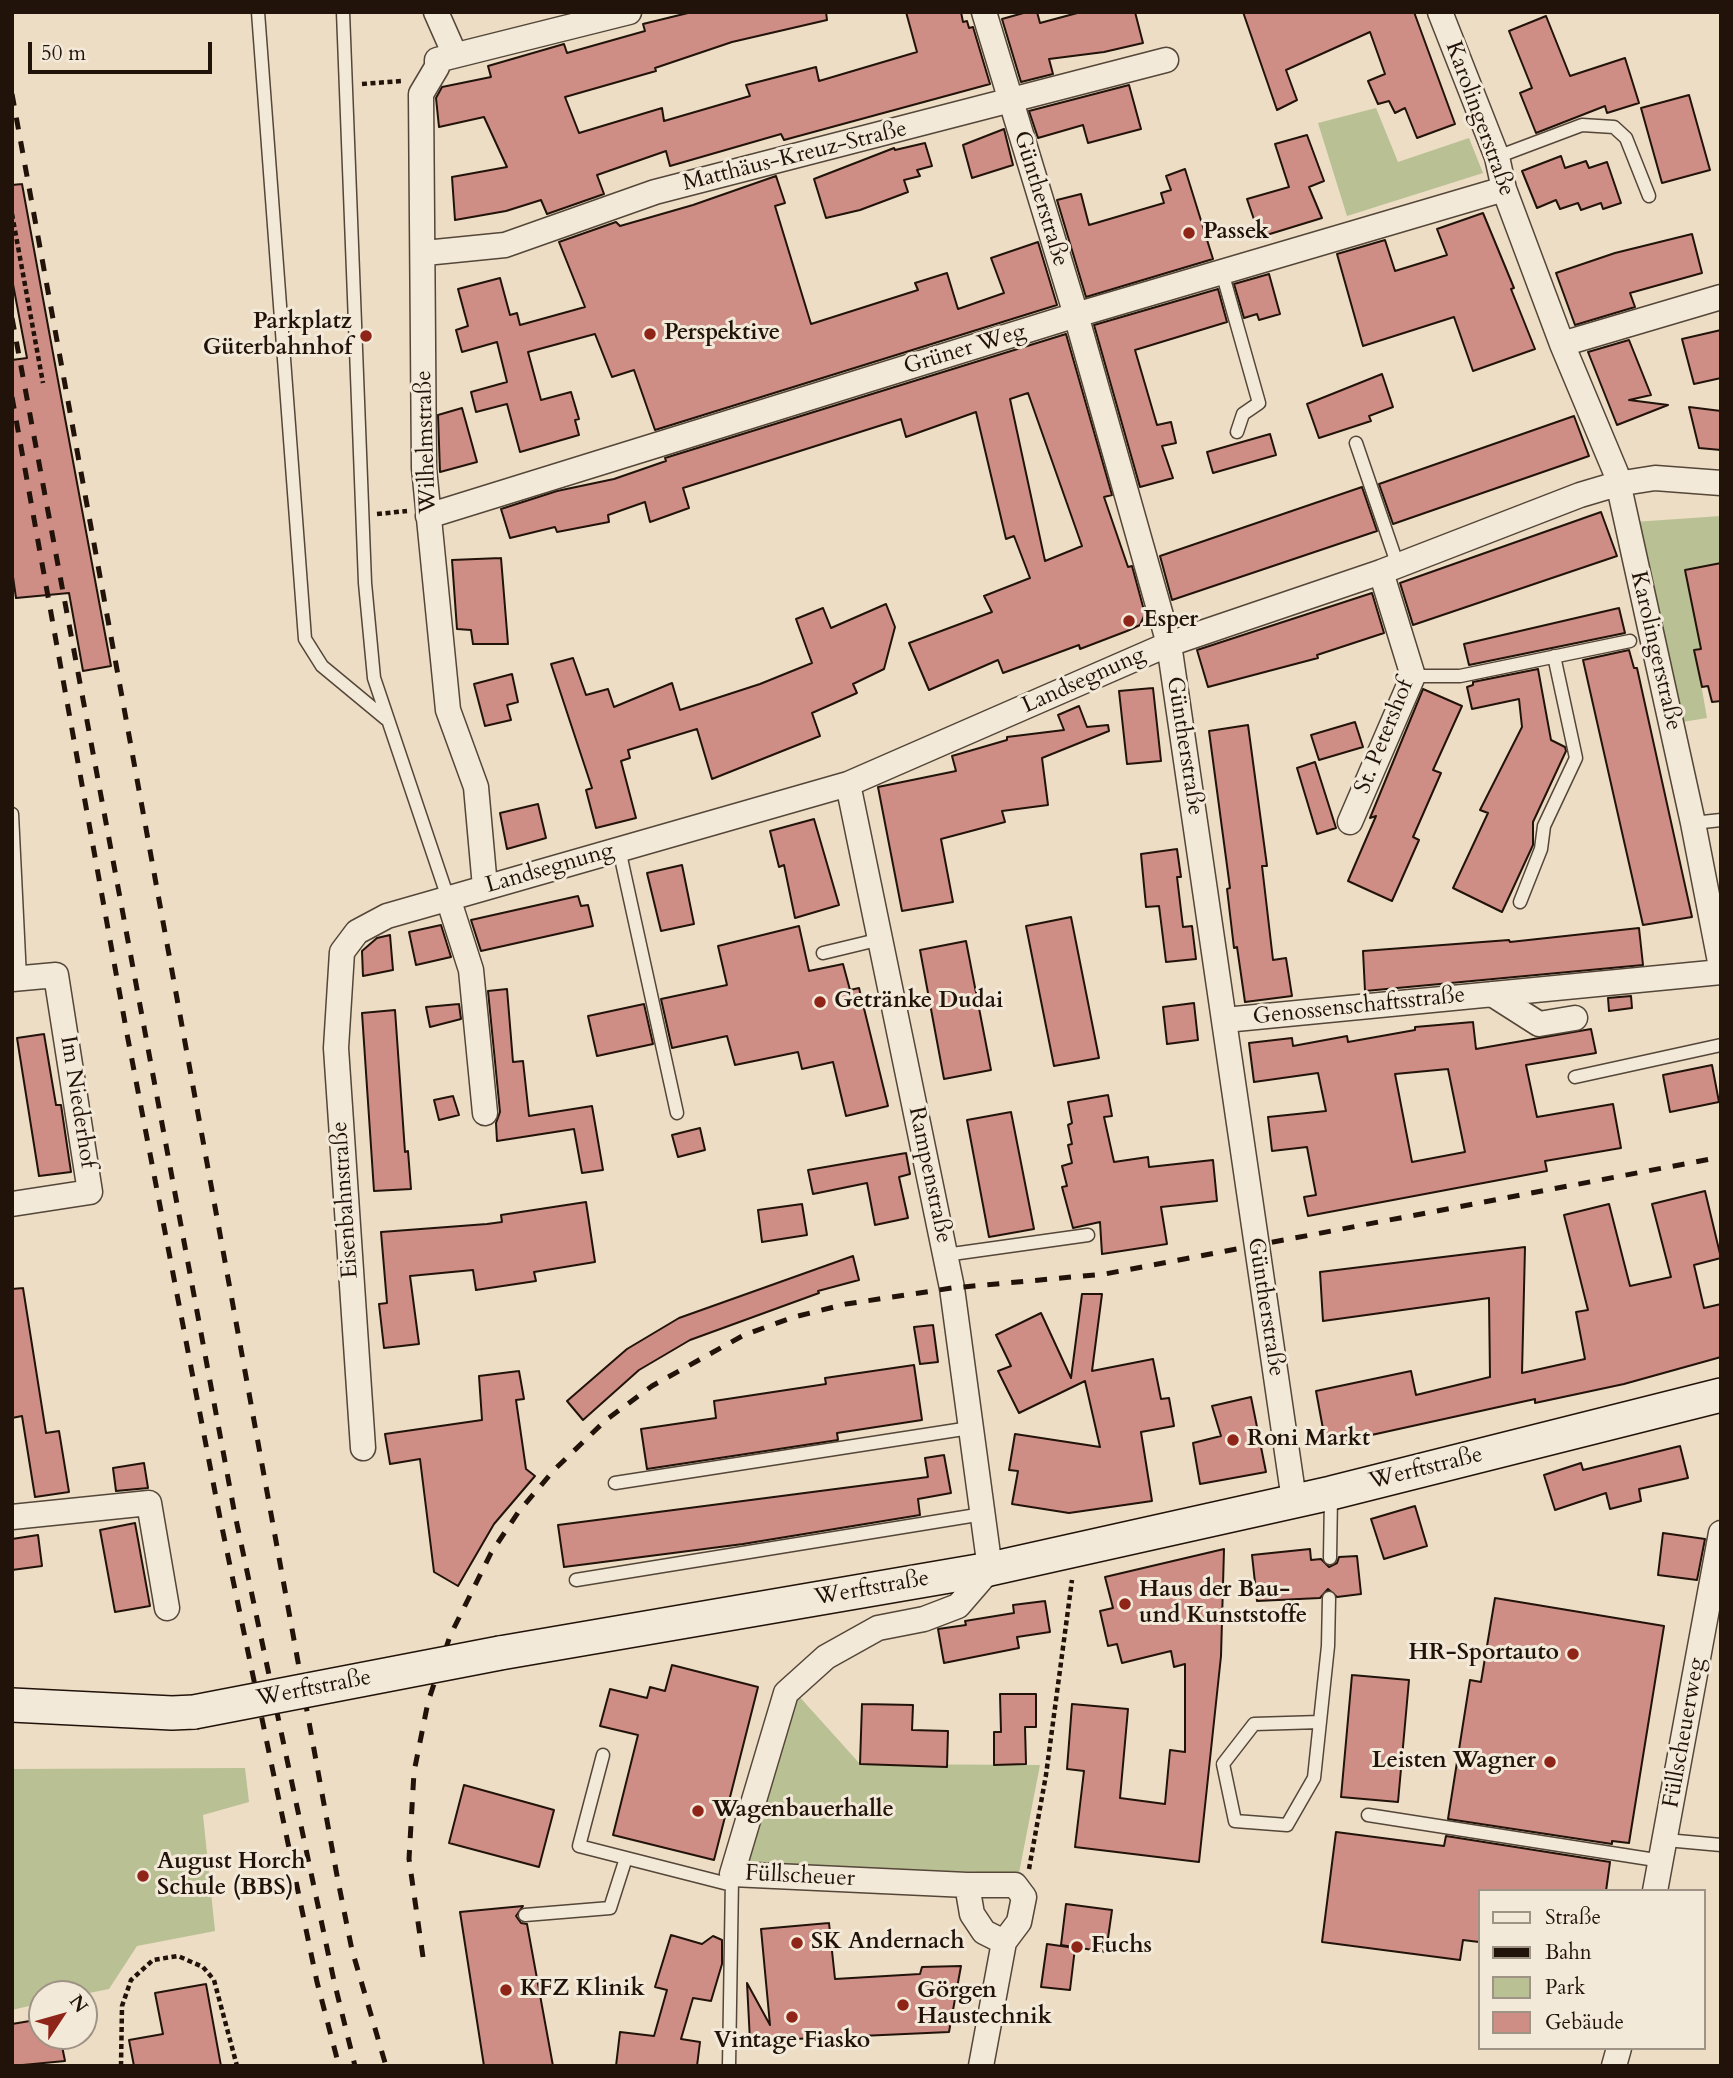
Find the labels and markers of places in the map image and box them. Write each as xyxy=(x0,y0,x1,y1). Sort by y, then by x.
place label: Passek xyxy=(1203,219,1269,247)
marker: Passek xyxy=(1181,225,1197,241)
place label: Parkplatz Güterbahnhof xyxy=(203,309,352,363)
place label: Perspektive xyxy=(664,320,780,348)
marker: Perspektive xyxy=(642,326,658,342)
marker: Parkplatz Güterbahnhof xyxy=(358,328,374,344)
place label: Esper xyxy=(1143,607,1198,635)
marker: Esper xyxy=(1121,613,1137,629)
place label: Getränke Dudai xyxy=(834,988,1003,1016)
marker: Getränke Dudai xyxy=(812,994,828,1010)
place label: Roni Markt xyxy=(1247,1426,1370,1454)
marker: Roni Markt xyxy=(1225,1432,1241,1448)
place label: Haus der Bau- und Kunststoffe xyxy=(1139,1577,1307,1631)
marker: Haus der Bau- und Kunststoffe xyxy=(1117,1596,1133,1612)
place label: HR-Sportauto xyxy=(1409,1640,1559,1668)
marker: HR-Sportauto xyxy=(1565,1646,1581,1662)
place label: Leisten Wagner xyxy=(1372,1748,1536,1776)
marker: Leisten Wagner xyxy=(1542,1754,1558,1770)
place label: Wagenbauerhalle xyxy=(712,1797,894,1825)
marker: Wagenbauerhalle xyxy=(690,1803,706,1819)
place label: August Horch Schule (BBS) xyxy=(157,1849,306,1903)
marker: August Horch Schule (BBS) xyxy=(135,1868,151,1884)
place label: SK Andernach xyxy=(811,1929,965,1957)
place label: Fuchs xyxy=(1091,1933,1152,1961)
marker: SK Andernach xyxy=(789,1935,805,1951)
marker: Fuchs xyxy=(1069,1939,1085,1955)
place label: KFZ Klinik xyxy=(520,1976,645,2004)
place label: Görgen Haustechnik xyxy=(917,1978,1052,2032)
marker: KFZ Klinik xyxy=(498,1982,514,1998)
marker: Görgen Haustechnik xyxy=(895,1997,911,2013)
marker: Vintage Fiasko xyxy=(784,2009,800,2025)
place label: Vintage Fiasko xyxy=(714,2028,870,2056)

